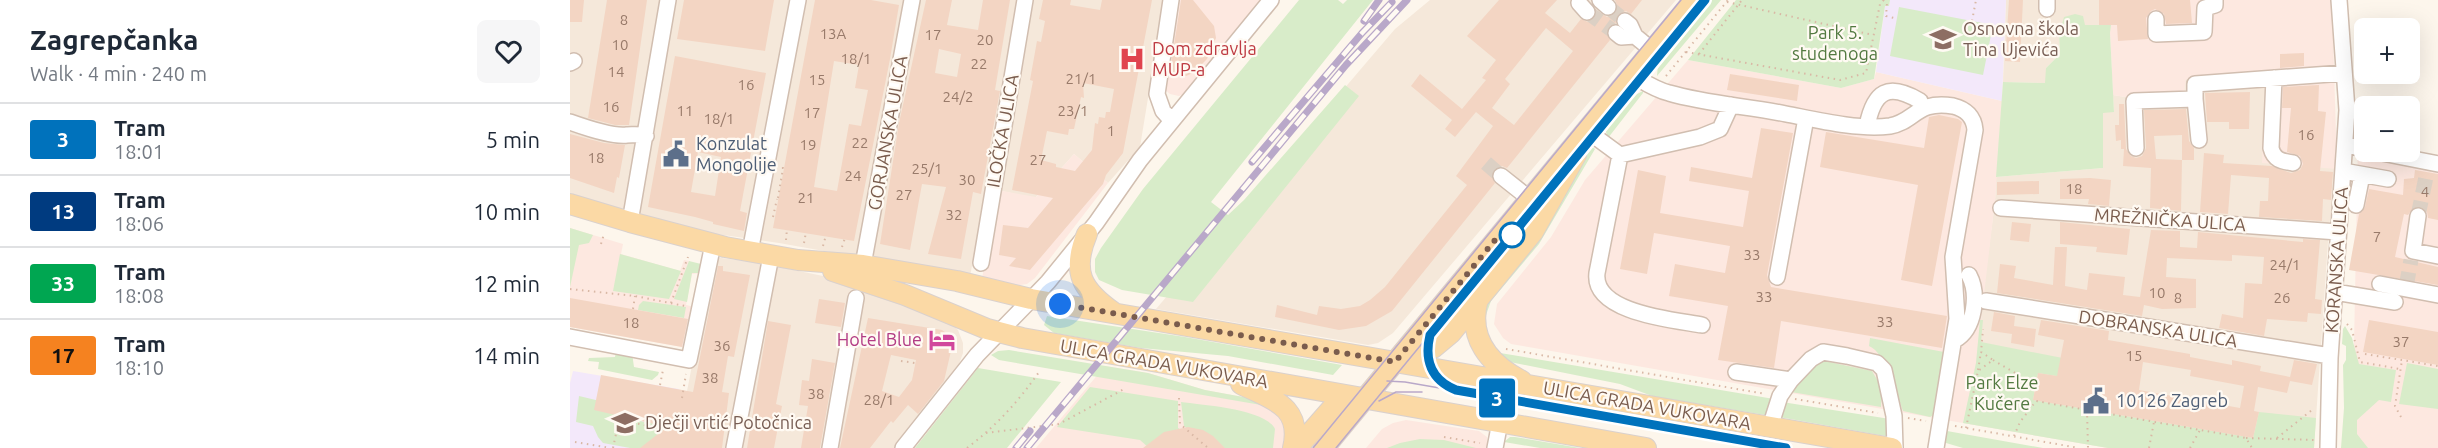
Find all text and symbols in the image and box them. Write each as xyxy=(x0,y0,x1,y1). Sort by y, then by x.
house number: 8 xyxy=(620,11,628,28)
place label: Osnovna škola Tina Ujevića xyxy=(1963,18,2079,59)
map controls xyxy=(2354,18,2420,162)
button: + xyxy=(2354,18,2420,84)
button: heart xyxy=(477,20,540,83)
park label: Park 5. studenoga xyxy=(1792,22,1878,63)
text: Zagrepčanka xyxy=(30,24,198,55)
school or university icon: Osnovna škola Tina Ujevića xyxy=(1928,24,1958,54)
house number: 13A xyxy=(820,25,847,42)
house number: 17 xyxy=(925,26,941,43)
house number: 20 xyxy=(977,31,993,48)
house number: 10 xyxy=(612,36,628,53)
place label: Dom zdravlja MUP-a xyxy=(1152,38,1257,79)
hospital icon: Dom zdravlja MUP-a xyxy=(1117,44,1147,74)
house number: 18/1 xyxy=(841,50,871,67)
street label: GORJANSKA ULICA xyxy=(864,54,911,212)
house number: 22 xyxy=(971,55,987,72)
text: Walk · 4 min · 240 m xyxy=(30,62,207,85)
house number: 14 xyxy=(608,63,624,80)
house number: 21/1 xyxy=(1066,70,1096,87)
house number: 15 xyxy=(809,71,825,88)
street label: ILOČKA ULICA xyxy=(981,72,1022,189)
house number: 16 xyxy=(738,76,754,93)
house number: 24/2 xyxy=(943,88,973,105)
button: − xyxy=(2354,96,2420,162)
house number: 16 xyxy=(603,98,619,115)
house number: 11 xyxy=(677,102,693,119)
house number: 23/1 xyxy=(1058,102,1088,119)
house number: 17 xyxy=(804,104,820,121)
house number: 18/1 xyxy=(704,110,734,127)
text: Tram xyxy=(114,115,166,140)
house number: 1 xyxy=(1107,122,1115,139)
house number: 16 xyxy=(2298,126,2314,143)
text: 3 xyxy=(57,127,69,151)
text: 5 min xyxy=(486,127,540,152)
place label: Konzulat Mongolije xyxy=(696,133,777,174)
house number: 22 xyxy=(852,134,868,151)
house number: 19 xyxy=(800,136,816,153)
public building icon: Konzulat Mongolije xyxy=(661,139,691,169)
text: 18:01 xyxy=(114,140,164,163)
house number: 18 xyxy=(588,149,604,166)
house number: 27 xyxy=(1030,151,1046,168)
house number: 25/1 xyxy=(912,160,942,177)
house number: 24 xyxy=(845,167,861,184)
house number: 30 xyxy=(959,171,975,188)
house number: 18 xyxy=(2066,180,2082,197)
house number: 4 xyxy=(2421,183,2429,200)
house number: 27 xyxy=(896,186,912,203)
street label: KORANSKA ULICA xyxy=(2321,186,2351,334)
text: Tram xyxy=(114,187,166,212)
house number: 21 xyxy=(798,189,814,206)
text: 13 xyxy=(51,199,75,223)
text: 10 min xyxy=(473,199,540,224)
street label: MREŽNIČKA ULICA xyxy=(2093,203,2247,234)
house number: 32 xyxy=(946,206,962,223)
text: 18:06 xyxy=(114,212,164,235)
unlabelled marker xyxy=(1499,222,1525,248)
house number: 7 xyxy=(2373,228,2381,245)
house number: 33 xyxy=(1744,246,1760,263)
house number: 24/1 xyxy=(2270,256,2300,273)
text: Tram xyxy=(114,259,166,284)
text: 33 xyxy=(51,271,75,295)
text: 12 min xyxy=(473,271,540,296)
text: 18:08 xyxy=(114,284,164,307)
house number: 10 xyxy=(2149,284,2165,301)
house number: 33 xyxy=(1756,288,1772,305)
your location xyxy=(1045,289,1075,319)
house number: 8 xyxy=(2174,289,2182,306)
house number: 26 xyxy=(2274,289,2290,306)
street label: DOBRANSKA ULICA xyxy=(2077,306,2239,350)
house number: 33 xyxy=(1877,313,1893,330)
house number: 18 xyxy=(623,314,639,331)
hotel icon: Hotel Blue xyxy=(927,325,957,355)
place label: Hotel Blue xyxy=(837,329,922,349)
text: Tram xyxy=(114,331,166,356)
house number: 37 xyxy=(2393,333,2409,350)
street label: ULICA GRADA VUKOVARA xyxy=(1059,335,1270,391)
house number: 36 xyxy=(714,337,730,354)
text: 17 xyxy=(51,343,75,367)
text: 14 min xyxy=(473,343,540,368)
house number: 15 xyxy=(2126,347,2142,364)
text: 18:10 xyxy=(114,356,164,379)
house number: 38 xyxy=(702,369,718,386)
park label: Park Elze Kučere xyxy=(1966,372,2038,413)
street label: ULICA GRADA VUKOVARA xyxy=(1542,377,1753,433)
line badge: 3 xyxy=(1478,378,1516,418)
house number: 38 xyxy=(808,385,824,402)
text: 3 xyxy=(1491,386,1503,410)
public building icon: 10126 Zagreb xyxy=(2081,386,2111,416)
place label: 10126 Zagreb xyxy=(2116,390,2228,410)
house number: 28/1 xyxy=(864,391,894,408)
school or university icon: Dječji vrtić Potočnica xyxy=(610,408,640,438)
place label: Dječji vrtić Potočnica xyxy=(645,412,812,432)

